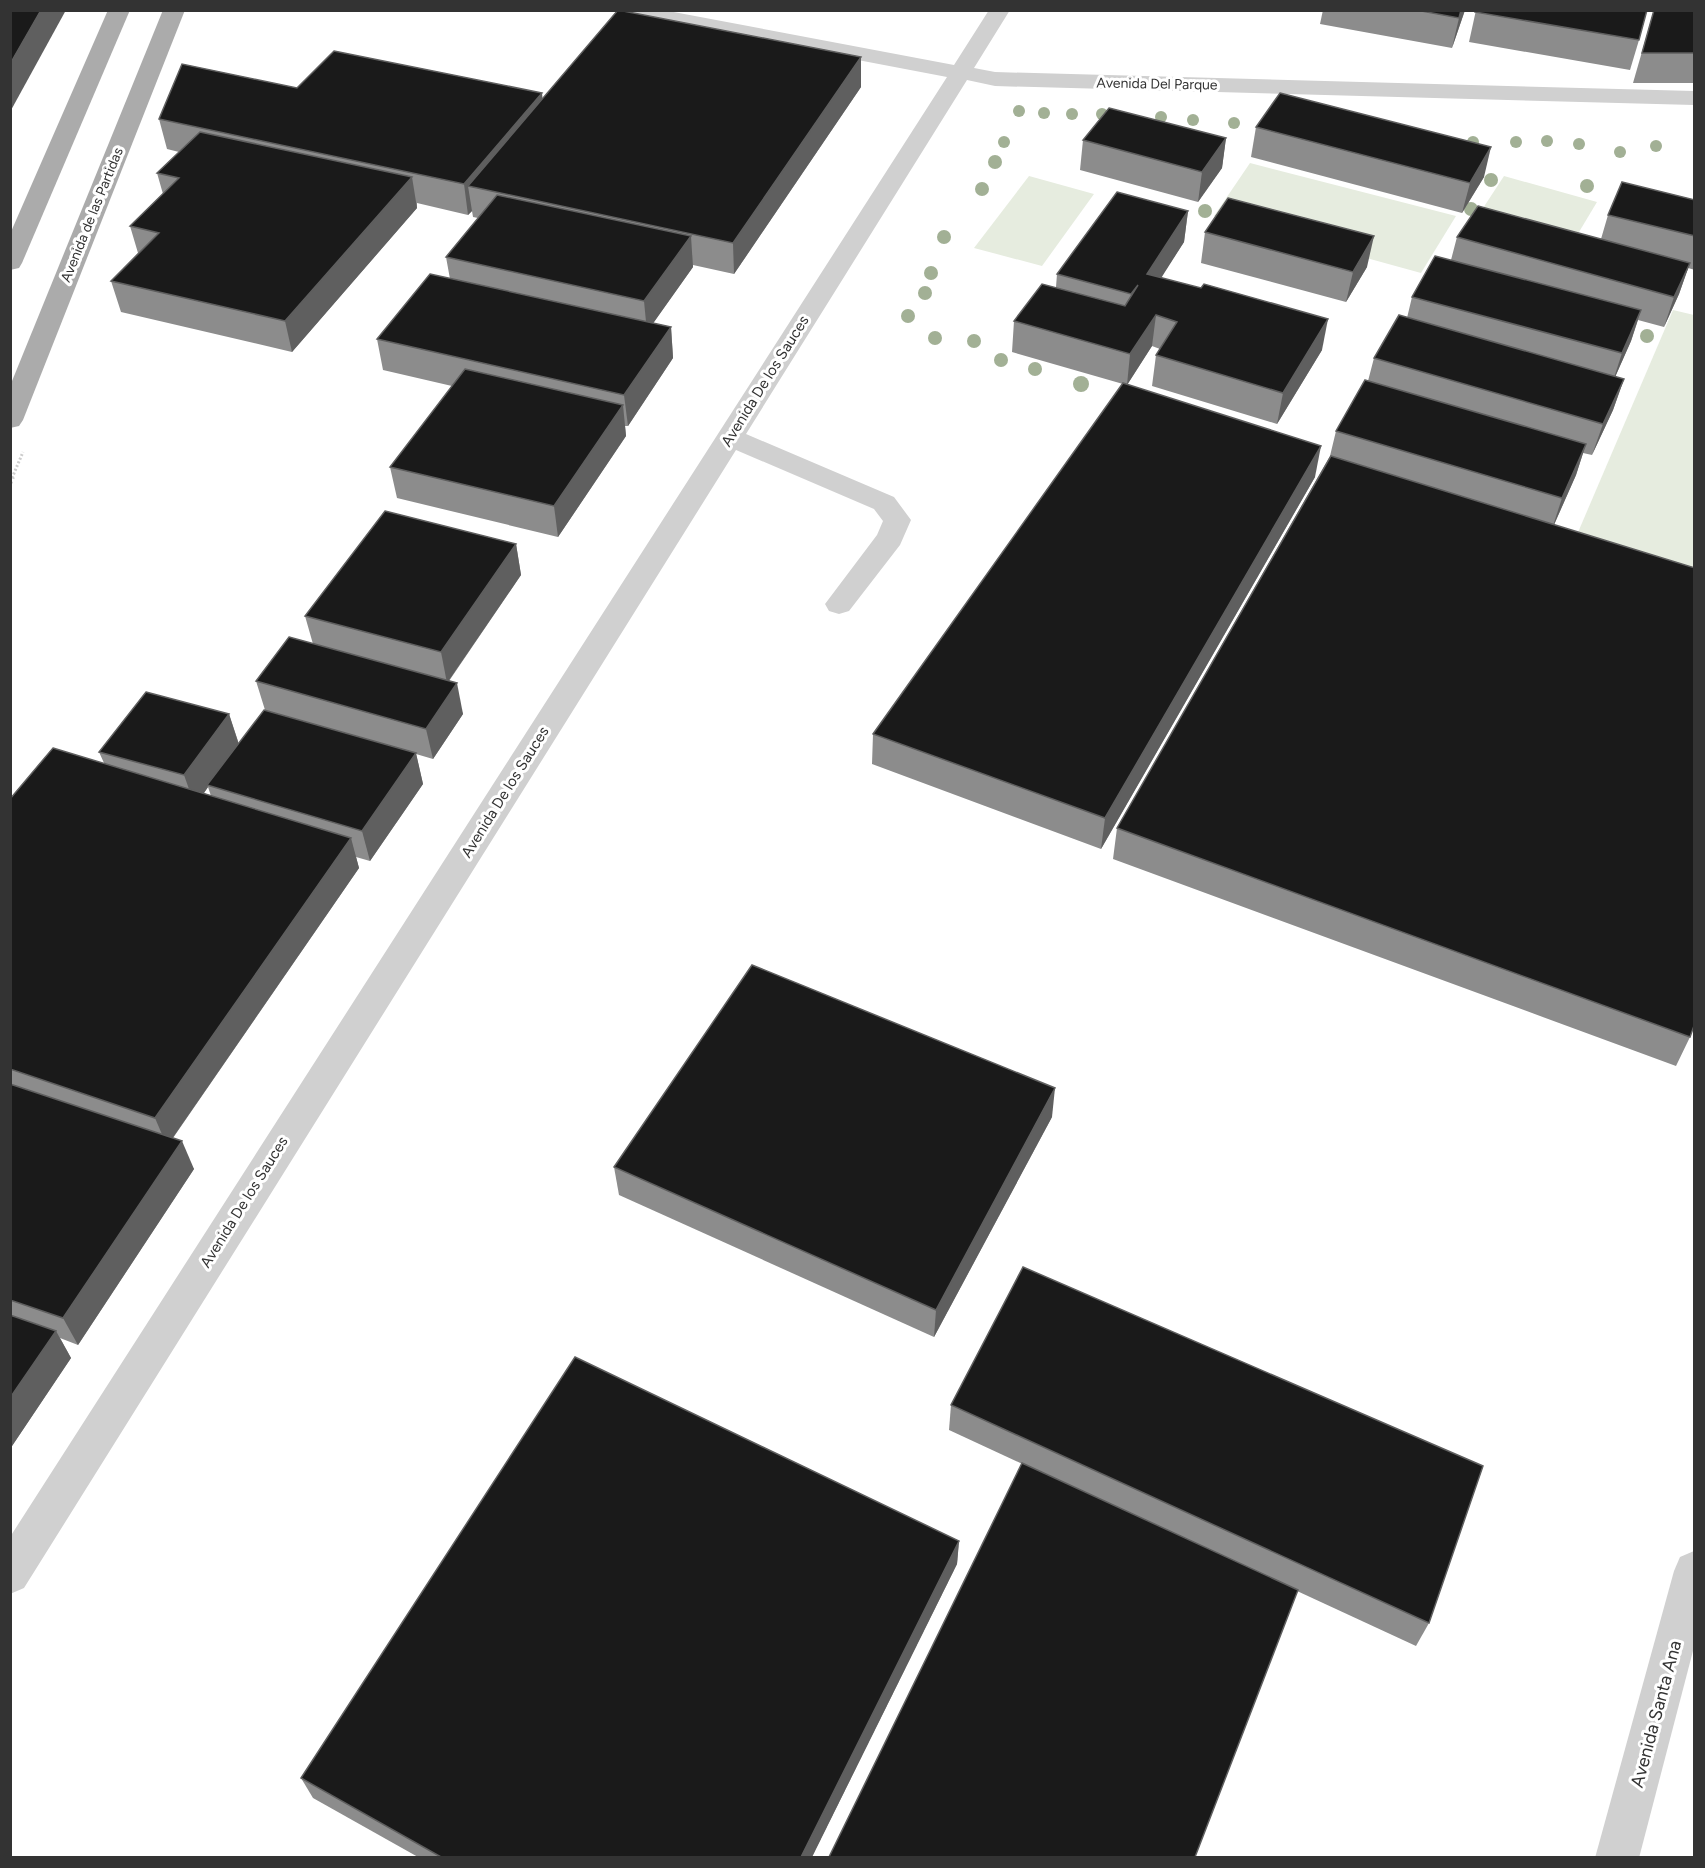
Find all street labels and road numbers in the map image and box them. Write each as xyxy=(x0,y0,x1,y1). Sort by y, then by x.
street label: Avenida Del Parque xyxy=(1096,74,1218,94)
street label: Avenida de las Partidas xyxy=(57,145,127,285)
street label: Avenida De los Sauces xyxy=(717,312,813,450)
street label: Avenida De los Sauces xyxy=(457,723,553,861)
street label: Avenida De los Sauces xyxy=(196,1133,292,1271)
street label: Avenida Santa Ana xyxy=(1626,1638,1686,1790)

